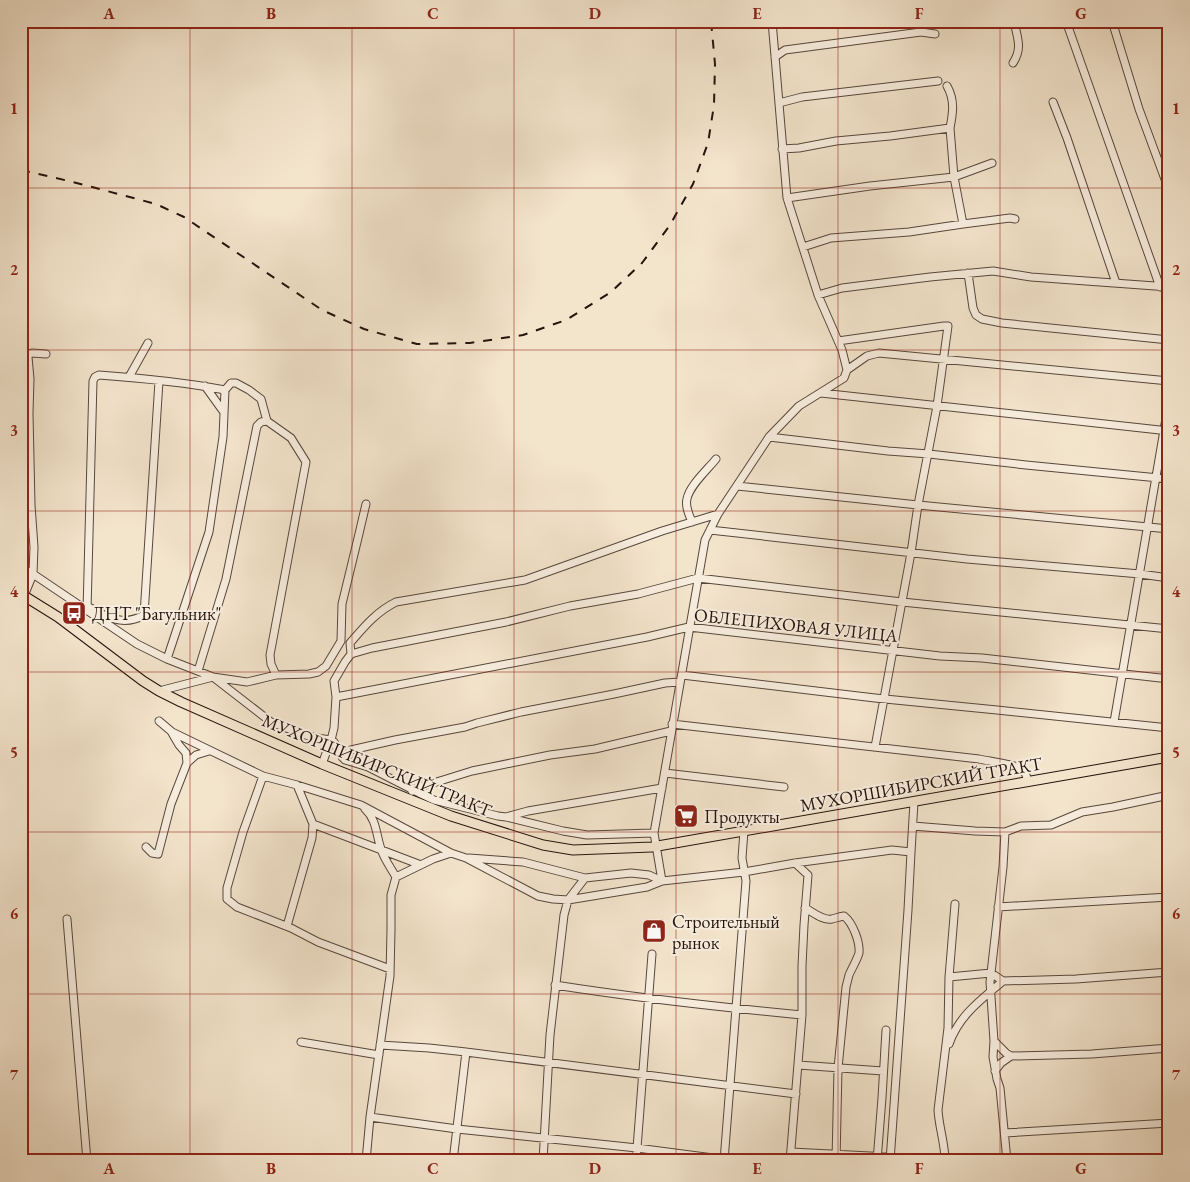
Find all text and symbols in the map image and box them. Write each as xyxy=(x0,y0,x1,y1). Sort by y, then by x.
text: A xyxy=(102,3,115,24)
text: B xyxy=(266,3,276,24)
text: C xyxy=(427,3,439,24)
text: D xyxy=(589,3,601,24)
text: E xyxy=(752,3,762,24)
text: F xyxy=(915,3,924,24)
text: G xyxy=(1075,3,1087,24)
text: 1 xyxy=(10,98,18,119)
text: 1 xyxy=(1172,98,1180,119)
text: 2 xyxy=(10,259,19,280)
text: 2 xyxy=(1172,259,1181,280)
text: 3 xyxy=(10,420,18,441)
text: 3 xyxy=(1172,420,1180,441)
text: 4 xyxy=(10,581,19,602)
text: 4 xyxy=(1172,581,1181,602)
bus stop icon: ДНТ "Багульник" xyxy=(61,600,87,626)
place label: ДНТ "Багульник" xyxy=(92,602,222,625)
street label: ОБЛЕПИХОВАЯ УЛИЦА xyxy=(693,603,900,647)
street label: МУХОРШИБИРСКИЙ ТРАКТ xyxy=(259,708,496,822)
text: 5 xyxy=(10,742,18,763)
text: 5 xyxy=(1172,742,1180,763)
street label: МУХОРШИБИРСКИЙ ТРАКТ xyxy=(798,751,1045,817)
supermarket icon: Продукты xyxy=(673,803,699,829)
place label: Продукты xyxy=(704,805,780,828)
text: 6 xyxy=(10,903,19,924)
text: 6 xyxy=(1172,903,1181,924)
place label: Строительный рынок xyxy=(672,910,780,954)
shop icon: Строительный рынок xyxy=(641,918,667,944)
text: 7 xyxy=(10,1064,19,1085)
text: 7 xyxy=(1172,1064,1181,1085)
text: A xyxy=(102,1158,115,1179)
text: B xyxy=(266,1158,276,1179)
text: C xyxy=(427,1158,439,1179)
text: D xyxy=(589,1158,601,1179)
text: E xyxy=(752,1158,762,1179)
text: F xyxy=(915,1158,924,1179)
text: G xyxy=(1075,1158,1087,1179)

